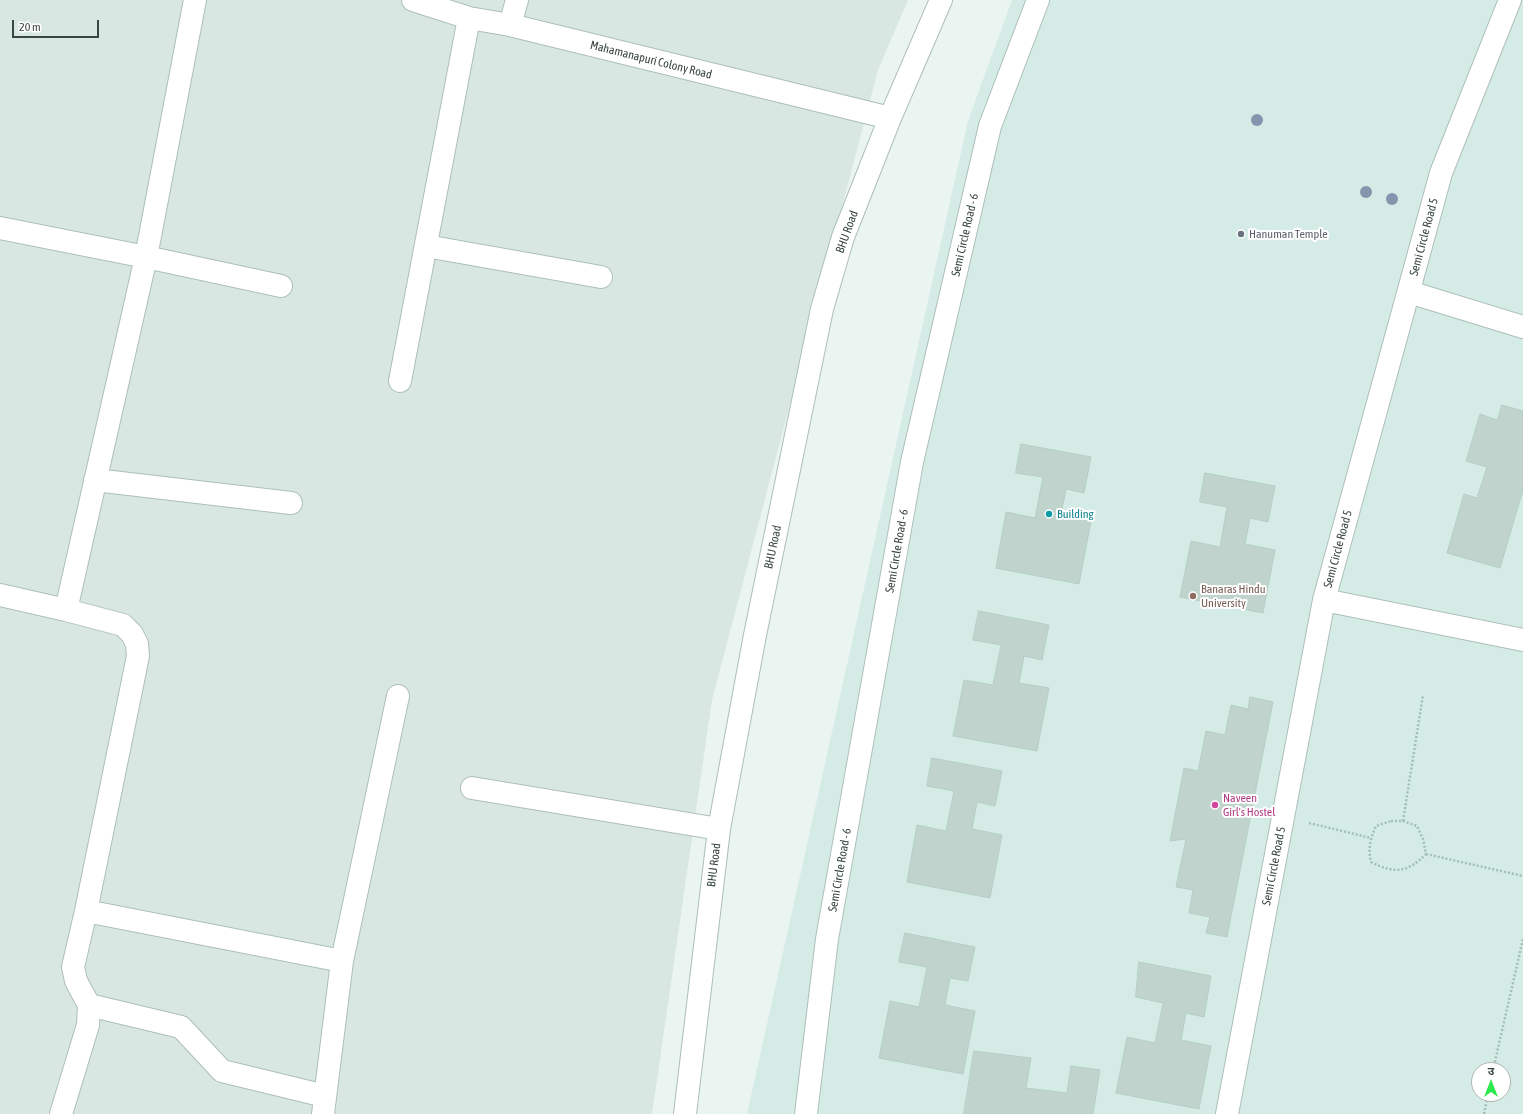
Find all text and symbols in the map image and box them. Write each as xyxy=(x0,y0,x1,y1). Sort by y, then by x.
scale bar xyxy=(14,12,101,38)
text: 20 m xyxy=(19,20,41,34)
street label: Mahamanapuri Colony Road xyxy=(589,38,713,82)
street label: Semi Circle Road - 6 xyxy=(948,192,982,278)
street label: Semi Circle Road 5 xyxy=(1407,196,1441,278)
street label: BHU Road xyxy=(833,209,861,255)
place label: Hanuman Temple xyxy=(1249,227,1328,241)
marker: Hanuman Temple xyxy=(1236,229,1246,239)
place label: Building xyxy=(1057,507,1094,521)
street label: Semi Circle Road - 6 xyxy=(883,508,911,594)
street label: Semi Circle Road 5 xyxy=(1321,508,1355,590)
marker: Building xyxy=(1044,509,1054,519)
street label: BHU Road xyxy=(761,524,785,570)
place label: Banaras Hindu University xyxy=(1201,582,1265,610)
marker: Banaras Hindu University xyxy=(1188,591,1198,601)
place label: Naveen Girl's Hostel xyxy=(1223,791,1275,819)
marker: Naveen Girl's Hostel xyxy=(1210,800,1220,810)
street label: Semi Circle Road 5 xyxy=(1259,825,1289,907)
street label: Semi Circle Road - 6 xyxy=(826,827,854,913)
street label: BHU Road xyxy=(704,842,724,888)
north arrow xyxy=(1471,1062,1511,1102)
text: उ xyxy=(1488,1065,1494,1077)

